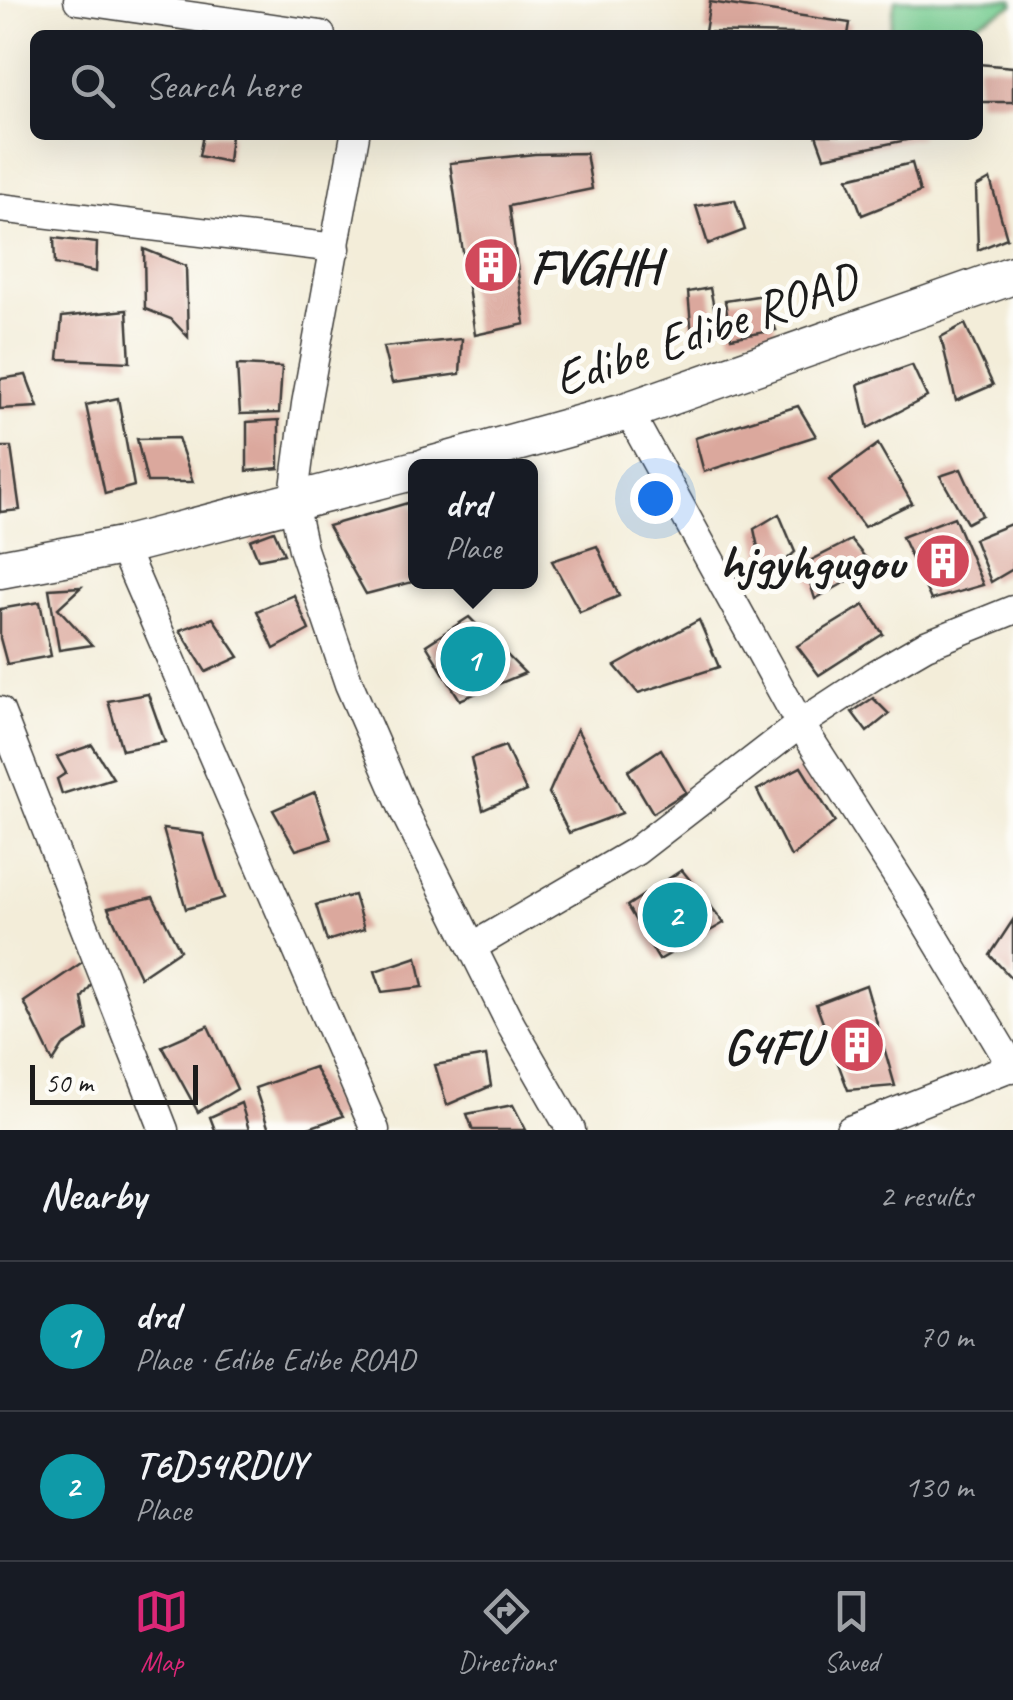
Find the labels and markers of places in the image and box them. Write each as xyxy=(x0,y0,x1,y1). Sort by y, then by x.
building icon: FVGHH xyxy=(461,235,521,295)
place label: FVGHH xyxy=(530,235,668,298)
place label: hjgyhgugou xyxy=(720,531,908,594)
building icon: hjgyhgugou xyxy=(913,531,973,591)
pin: 1 xyxy=(440,622,506,696)
pin: 2 xyxy=(642,878,708,952)
place label: G4FU xyxy=(723,1015,828,1078)
building icon: G4FU xyxy=(827,1015,887,1075)

